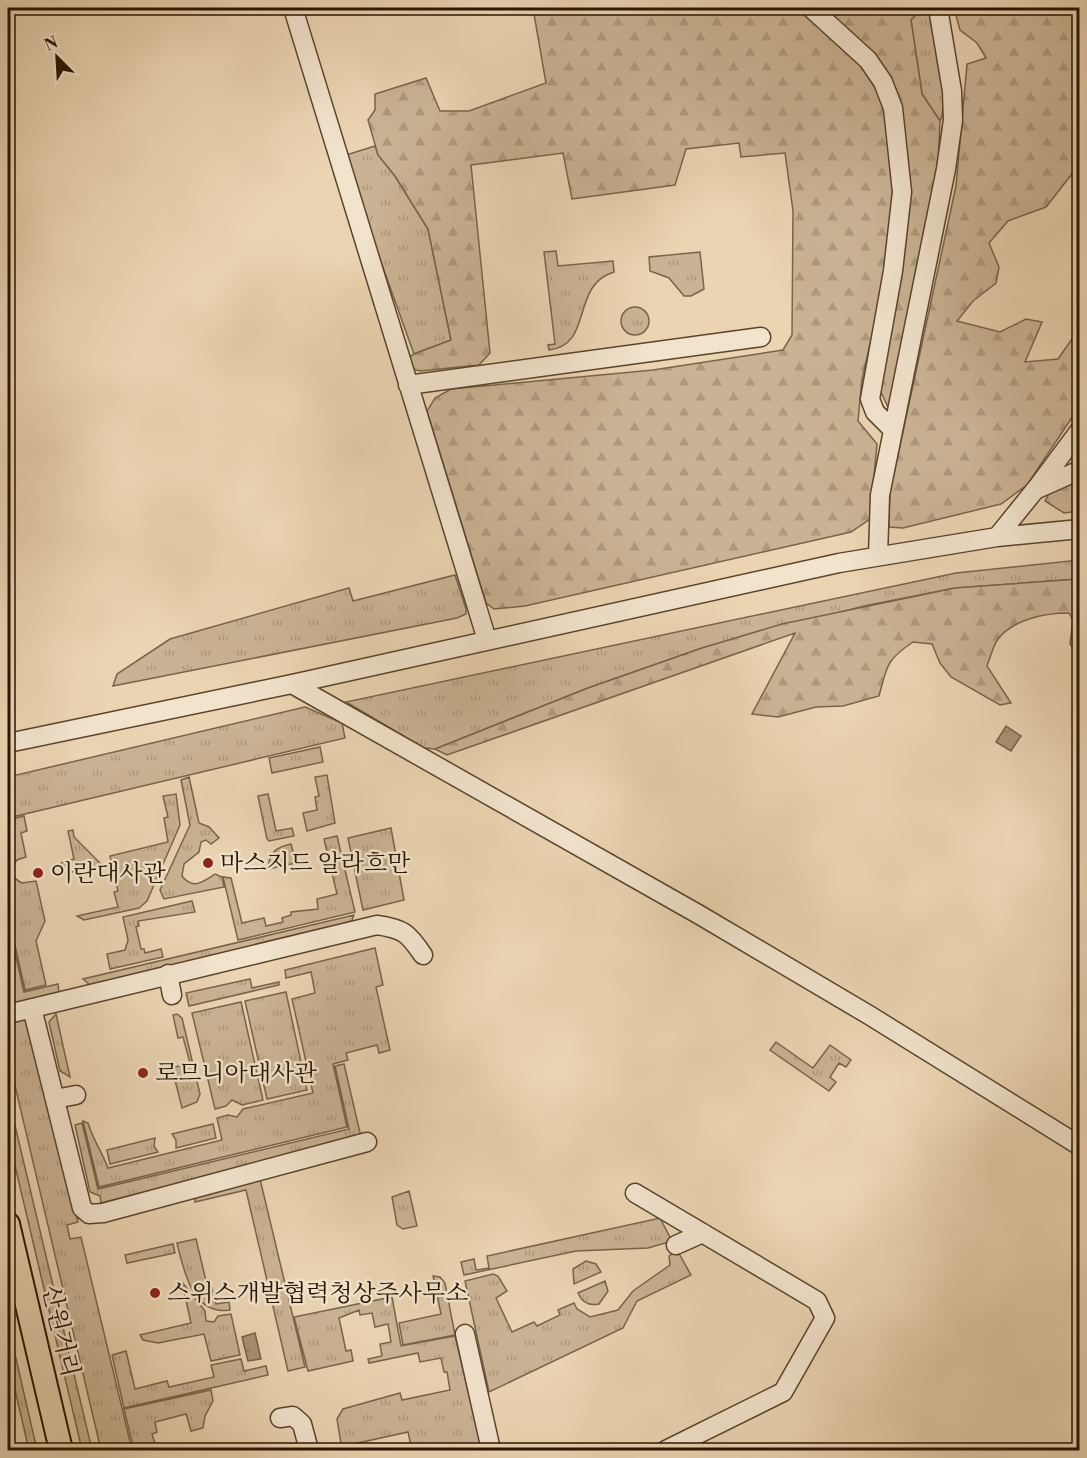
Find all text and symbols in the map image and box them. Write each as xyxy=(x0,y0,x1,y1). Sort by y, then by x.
north arrow xyxy=(27,27,87,87)
text: N xyxy=(41,32,61,56)
place label: 마스지드 알라흐만 xyxy=(220,849,410,879)
marker: 마스지드 알라흐만 xyxy=(201,856,215,870)
place label: 이란대사관 xyxy=(50,859,166,889)
marker: 이란대사관 xyxy=(31,866,45,880)
place label: 로므니아대사관 xyxy=(155,1059,317,1089)
marker: 로므니아대사관 xyxy=(136,1066,150,1080)
place label: 스위스개발협력청상주사무소 xyxy=(167,1279,468,1309)
street label: 산원거리 xyxy=(35,1283,85,1380)
marker: 스위스개발협력청상주사무소 xyxy=(148,1286,162,1300)

